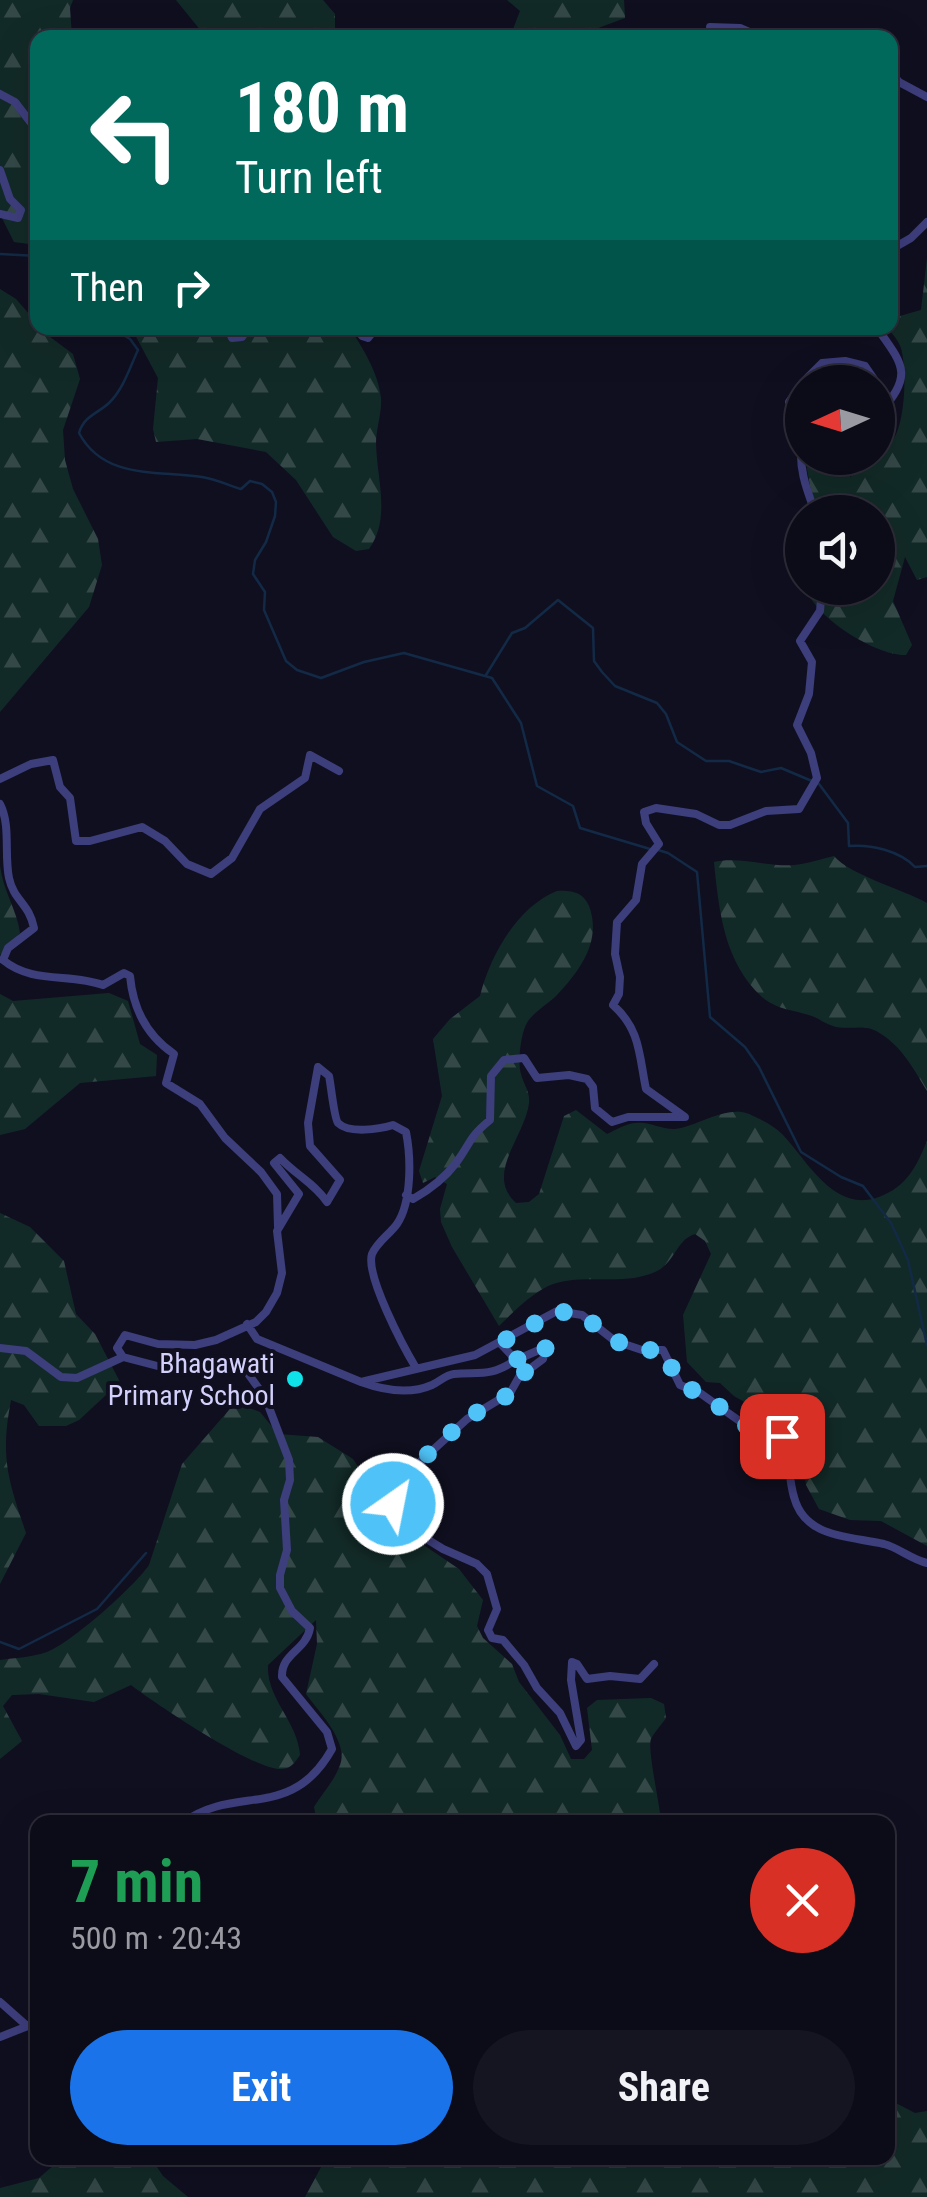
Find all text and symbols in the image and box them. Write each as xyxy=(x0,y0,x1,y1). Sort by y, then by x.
text: 180 m xyxy=(235,67,409,149)
icon: left xyxy=(70,70,200,200)
text: Turn left xyxy=(235,151,383,204)
icon: right xyxy=(164,260,219,315)
text: Then xyxy=(70,266,144,310)
north arrow xyxy=(785,365,895,475)
map controls xyxy=(785,365,895,605)
button: sound xyxy=(785,495,895,605)
place label: Bhagawati Primary School xyxy=(108,1347,275,1412)
marker: Bhagawati Primary School xyxy=(284,1368,306,1390)
pin xyxy=(740,1394,825,1479)
icon: arrive xyxy=(755,1409,810,1464)
position arrow xyxy=(341,1452,445,1556)
text: 7 min xyxy=(70,1846,203,1917)
button: close xyxy=(750,1848,855,1953)
text: 500 m · 20:43 xyxy=(70,1919,242,1957)
button: Exit xyxy=(70,2030,453,2145)
button: Share xyxy=(473,2030,855,2145)

